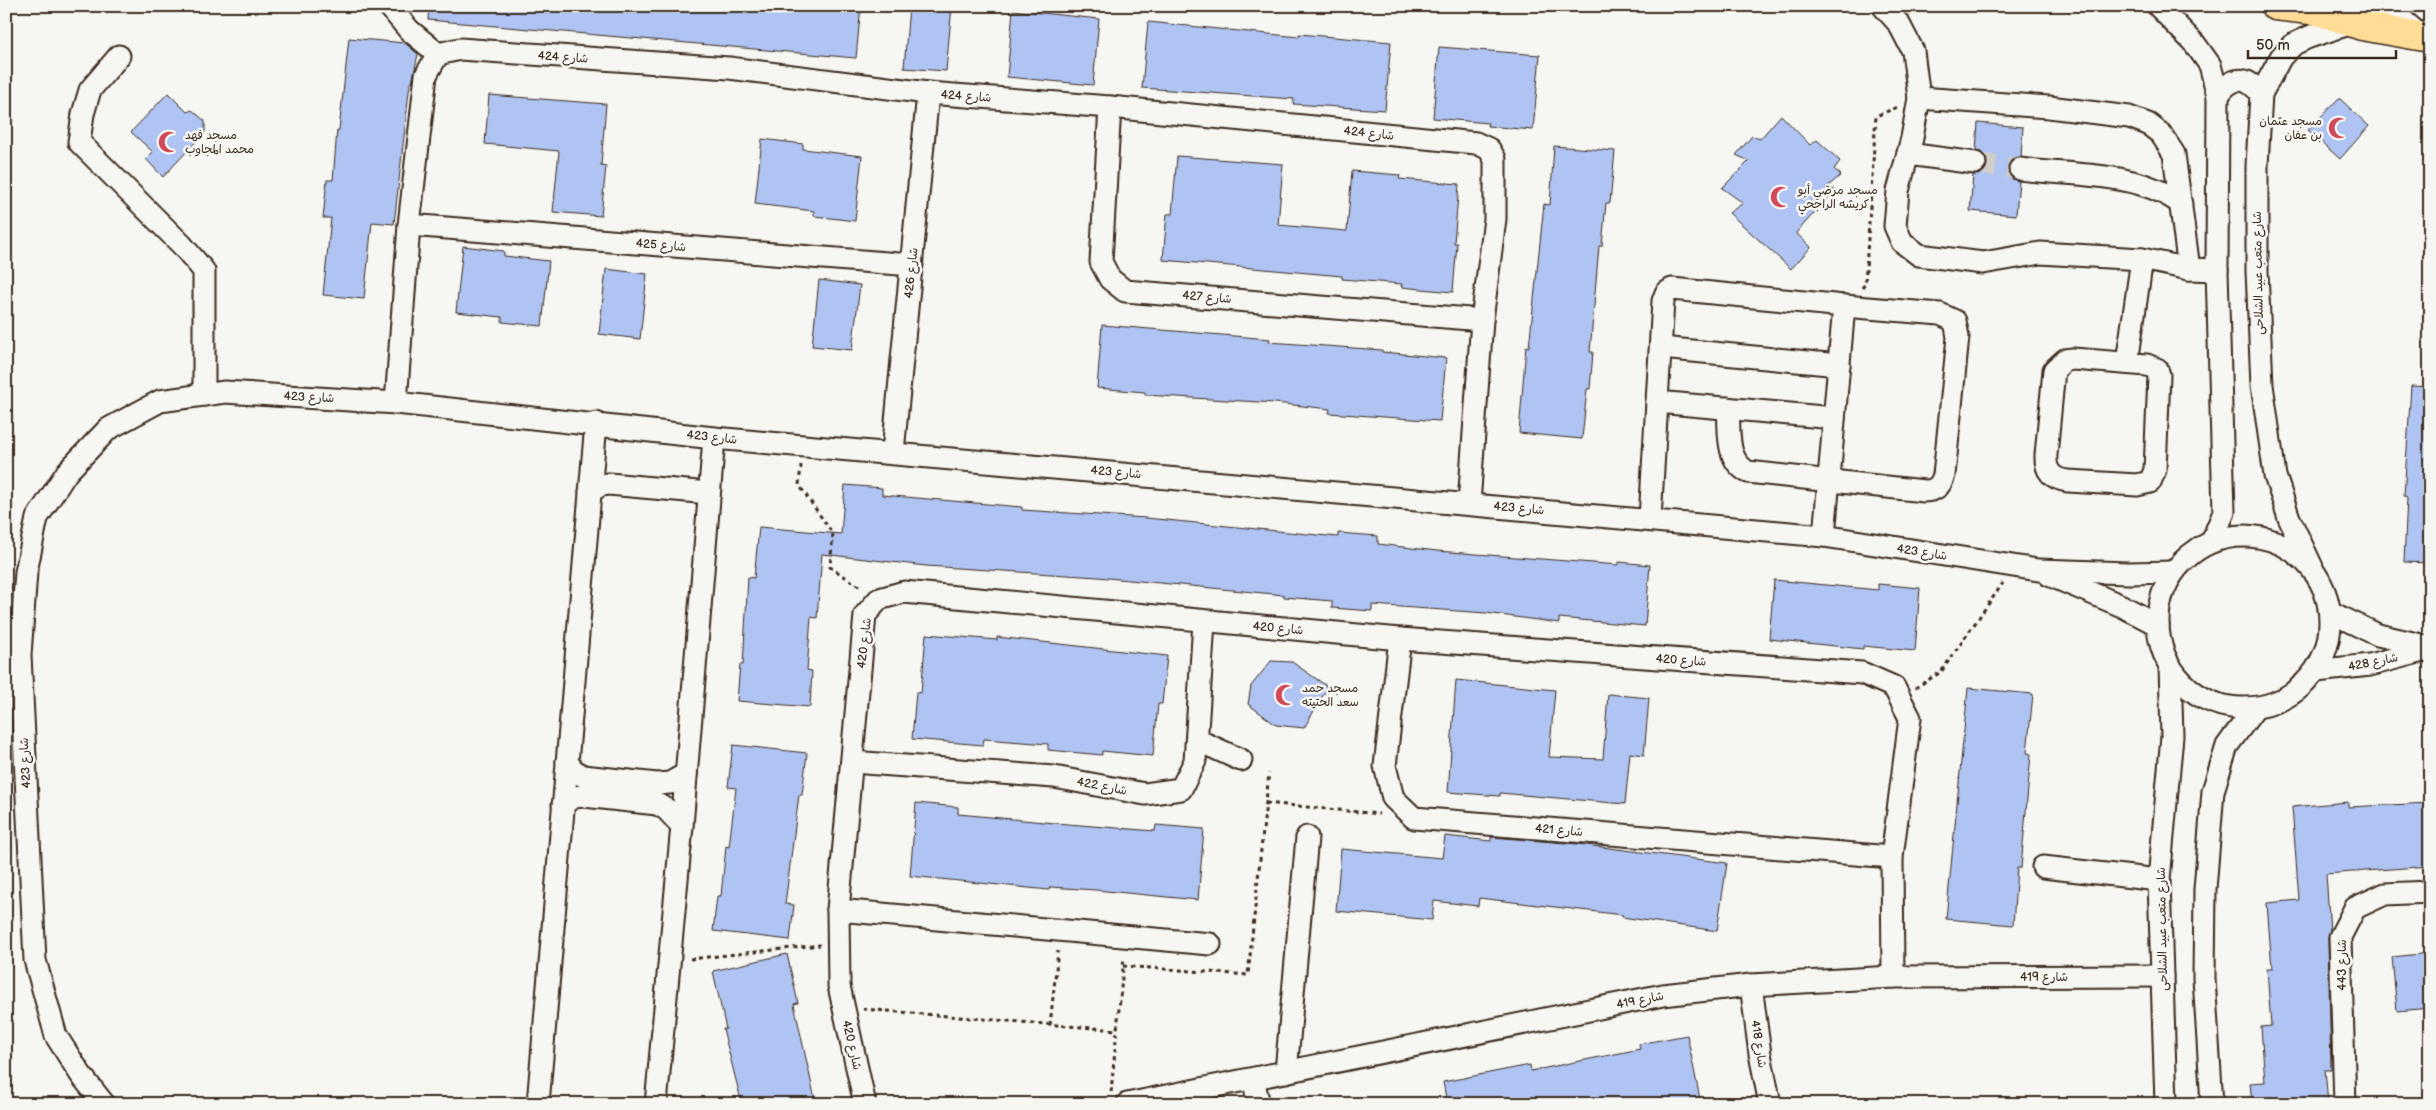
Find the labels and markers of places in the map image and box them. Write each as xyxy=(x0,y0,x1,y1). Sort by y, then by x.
place label: مسجد عثمان بن عفان xyxy=(2259,114,2322,143)
mosque icon: مسجد عثمان بن عفان xyxy=(2326,115,2352,141)
place label: مسجد فهد محمد المجاوب xyxy=(185,128,254,157)
mosque icon: مسجد فهد محمد المجاوب xyxy=(156,129,182,155)
place label: مسجد مرضي أبو كريشه الراجحي xyxy=(1797,183,1878,215)
mosque icon: مسجد مرضي أبو كريشه الراجحي xyxy=(1768,184,1794,210)
place label: مسجد حمد سعد الحتيته xyxy=(1302,681,1359,710)
mosque icon: مسجد حمد سعد الحتيته xyxy=(1273,682,1299,708)

